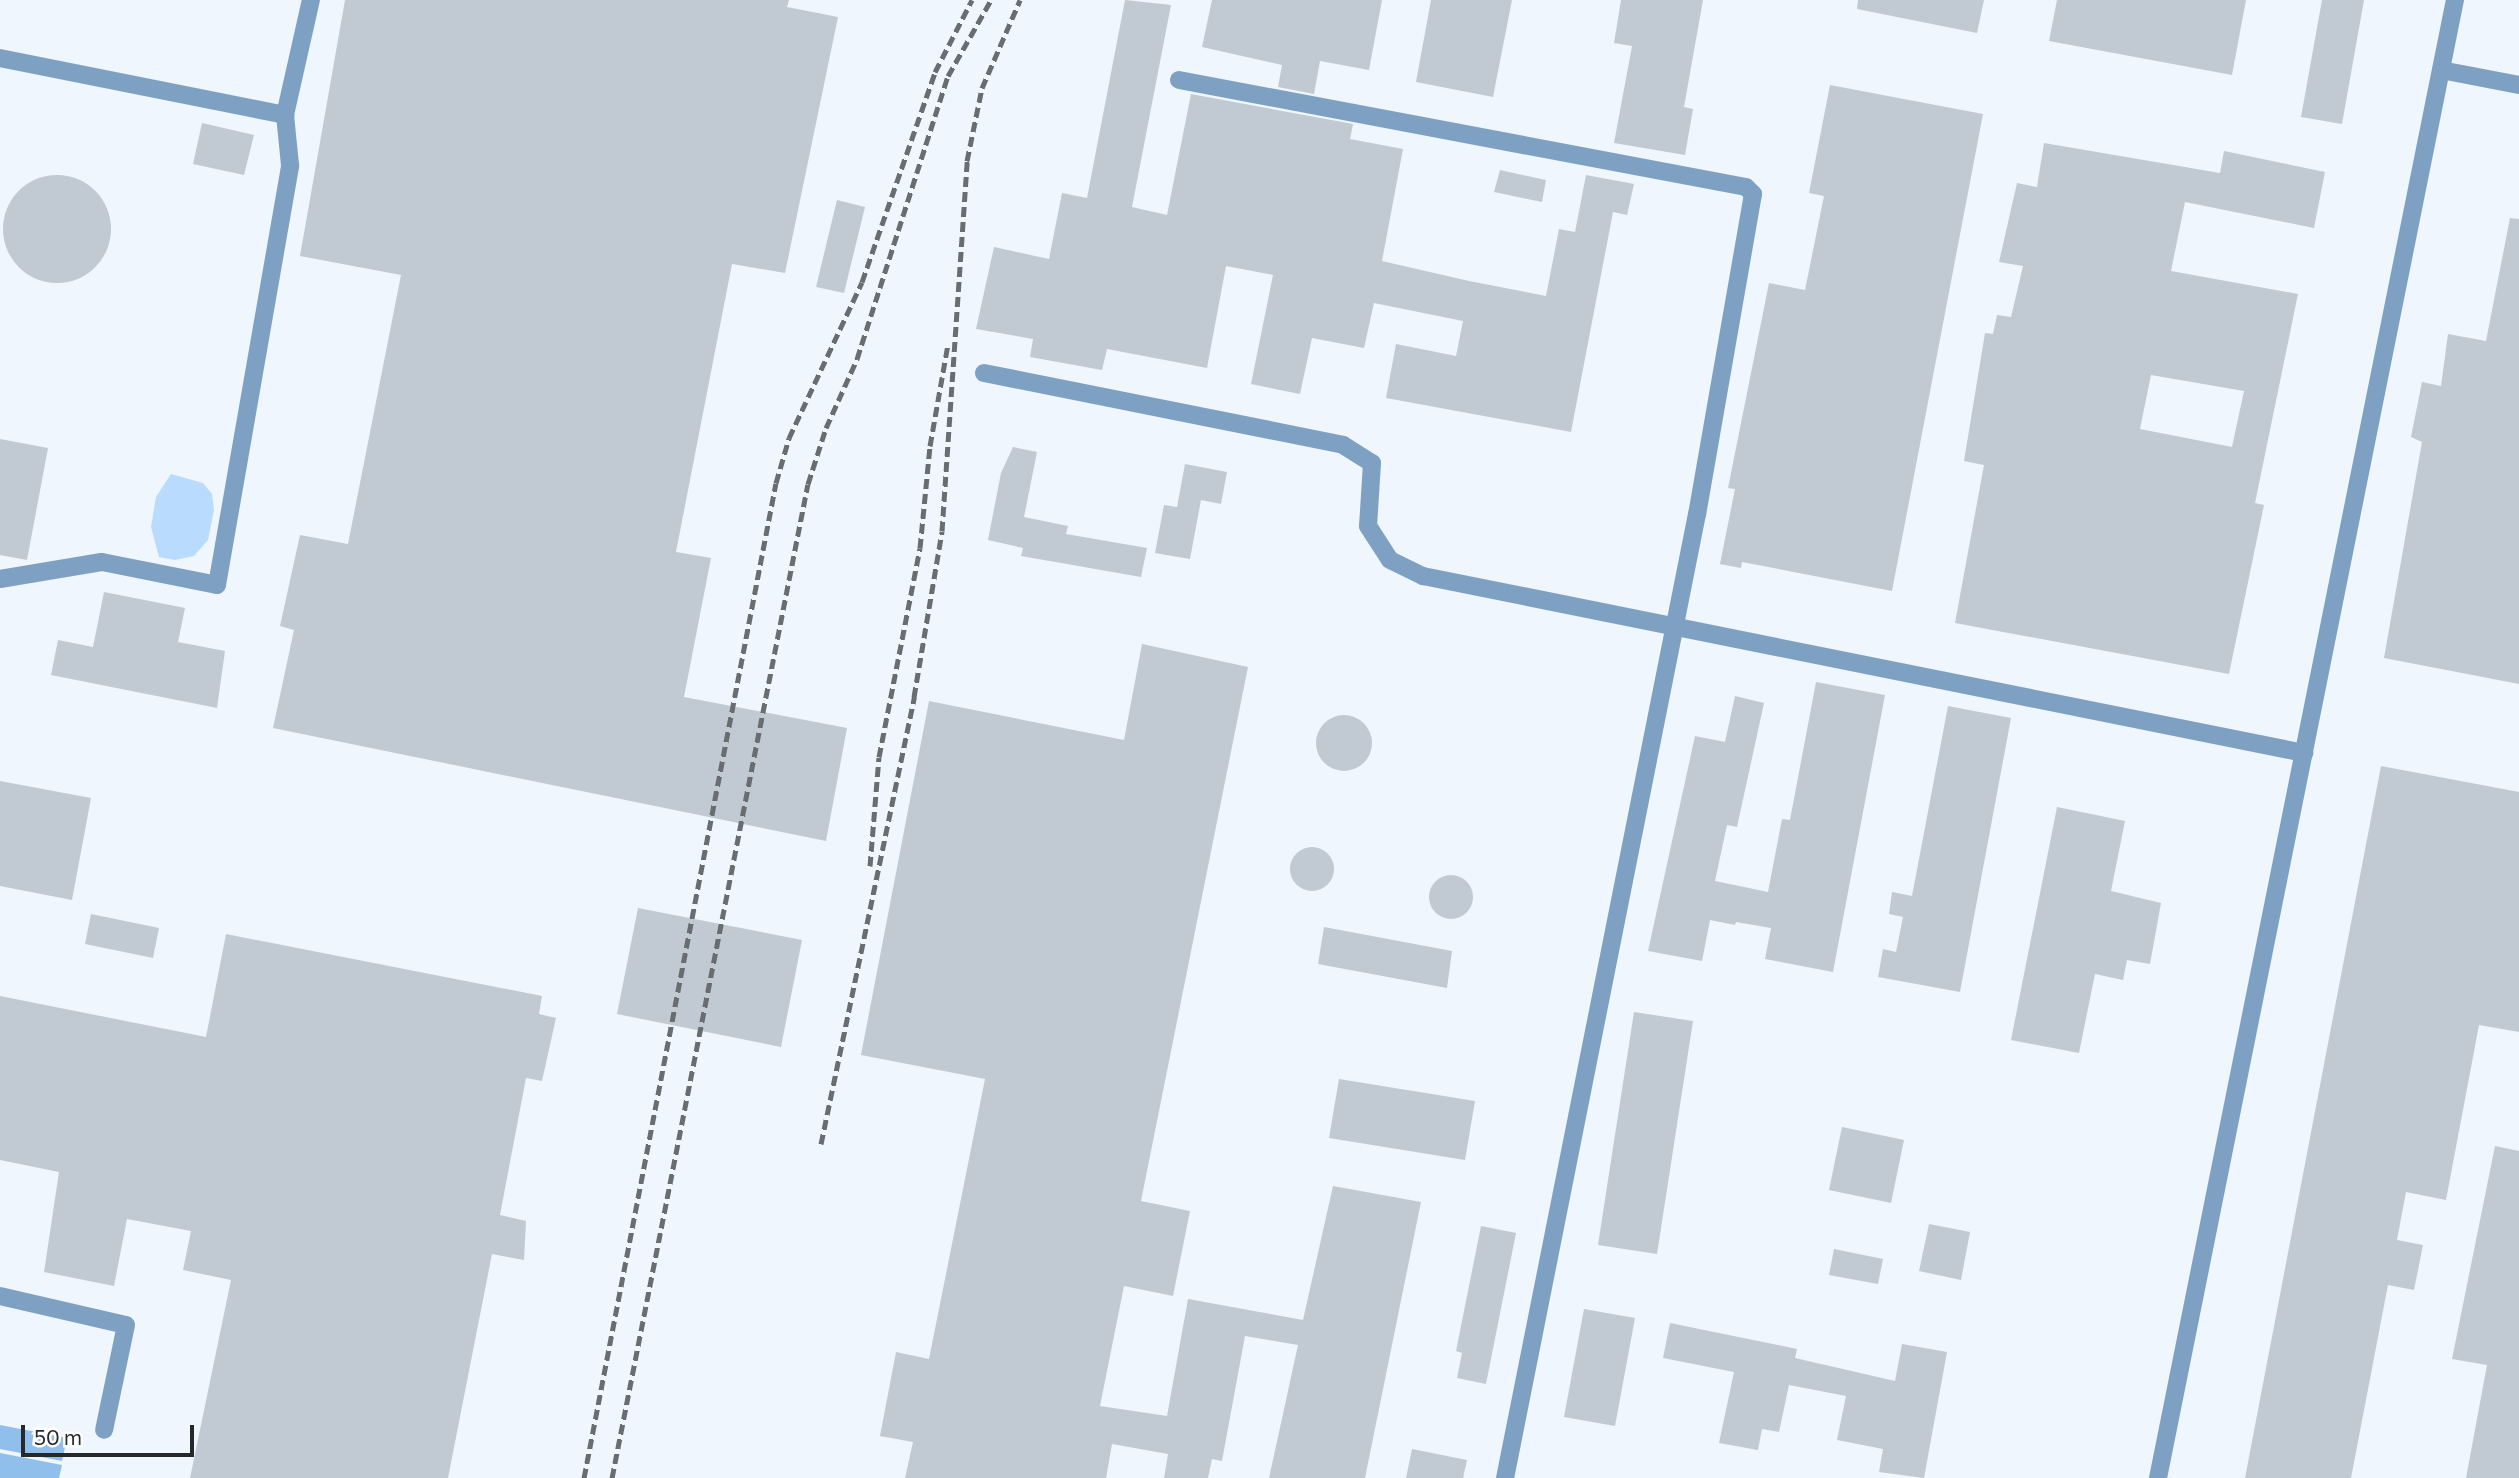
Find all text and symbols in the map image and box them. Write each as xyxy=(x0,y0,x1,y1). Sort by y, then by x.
scale bar xyxy=(24,1412,198,1456)
text: 50 m xyxy=(34,1424,82,1449)

